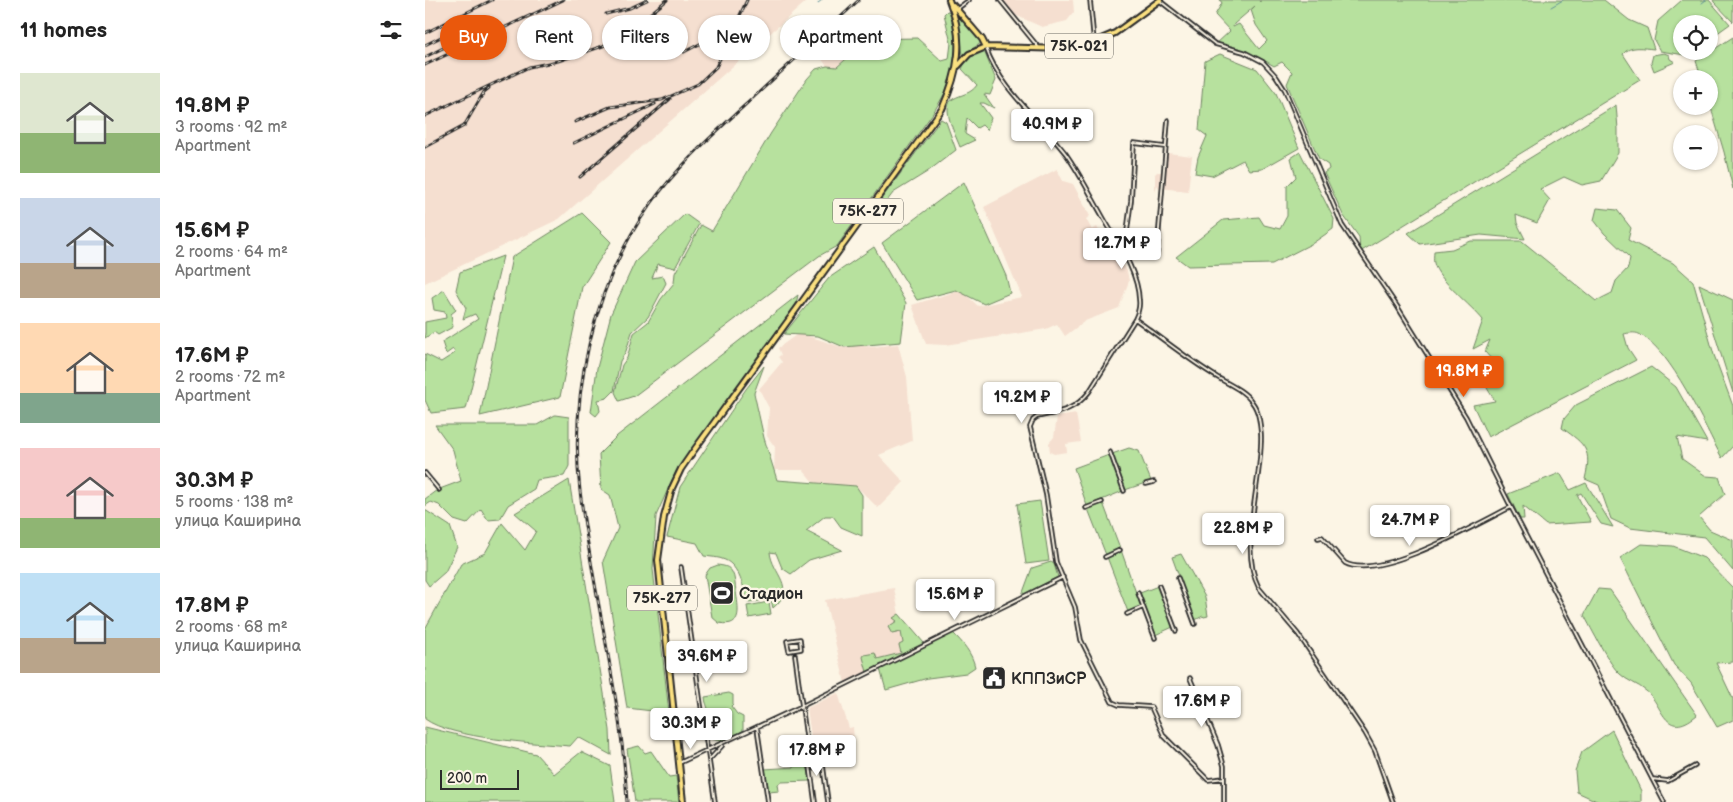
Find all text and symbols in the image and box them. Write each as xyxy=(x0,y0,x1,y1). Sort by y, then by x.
chip: Buy xyxy=(440,15,507,60)
chip: Rent xyxy=(517,15,592,60)
chip: Filters xyxy=(602,15,688,60)
chip: New xyxy=(698,15,770,60)
chip: Apartment xyxy=(780,15,901,60)
map controls xyxy=(1673,15,1718,170)
button: locate xyxy=(1673,15,1718,60)
icon: filters xyxy=(377,16,405,44)
text: 11 homes xyxy=(20,18,107,43)
road number: 75К-021 xyxy=(1045,34,1113,58)
button: + xyxy=(1673,70,1718,115)
icon: home xyxy=(60,93,120,153)
text: 19.8M ₽ xyxy=(175,93,249,118)
pin: 40.9M ₽ xyxy=(1006,108,1098,151)
text: 40.9M ₽ xyxy=(1022,115,1082,134)
text: 3 rooms · 92 m² xyxy=(175,118,288,137)
button: − xyxy=(1673,125,1718,170)
text: Apartment xyxy=(175,137,251,156)
road number: 75К-277 xyxy=(833,198,903,224)
icon: home xyxy=(60,218,120,278)
text: 15.6M ₽ xyxy=(175,218,249,243)
pin: 12.7M ₽ xyxy=(1076,228,1168,270)
text: 12.7M ₽ xyxy=(1094,234,1150,253)
text: 2 rooms · 64 m² xyxy=(175,243,288,262)
text: Apartment xyxy=(175,262,251,281)
icon: home xyxy=(60,343,120,403)
text: 17.6M ₽ xyxy=(175,343,249,368)
pin: 19.8M ₽ xyxy=(1418,356,1510,398)
text: 19.8M ₽ xyxy=(1436,362,1492,381)
text: 2 rooms · 72 m² xyxy=(175,368,285,387)
pin: 19.2M ₽ xyxy=(976,382,1068,424)
text: Apartment xyxy=(175,387,251,406)
text: 19.2M ₽ xyxy=(994,388,1050,407)
icon: home xyxy=(60,468,120,528)
text: 30.3M ₽ xyxy=(175,468,253,493)
text: 5 rooms · 138 m² xyxy=(175,493,294,512)
pin: 24.7M ₽ xyxy=(1364,504,1456,547)
text: 24.7M ₽ xyxy=(1381,511,1439,530)
text: улица Каширина xyxy=(175,512,301,531)
pin: 22.8M ₽ xyxy=(1197,512,1289,555)
text: 22.8M ₽ xyxy=(1213,519,1273,538)
pin: 15.6M ₽ xyxy=(909,578,1001,621)
sports icon: Стадион xyxy=(709,580,735,606)
place label: Стадион xyxy=(739,585,803,604)
text: 15.6M ₽ xyxy=(927,585,983,604)
road number: 75К-277 xyxy=(627,586,697,610)
icon: home xyxy=(60,593,120,653)
text: 17.8M ₽ xyxy=(175,593,249,618)
text: 2 rooms · 68 m² xyxy=(175,618,288,637)
text: улица Каширина xyxy=(175,637,301,656)
pin: 39.6M ₽ xyxy=(661,640,753,683)
text: 39.6M ₽ xyxy=(677,647,737,666)
public building icon: КППЗиСР xyxy=(981,665,1007,691)
place label: КППЗиСР xyxy=(1011,670,1087,689)
pin: 17.6M ₽ xyxy=(1156,686,1248,728)
text: 17.6M ₽ xyxy=(1174,692,1230,711)
pin: 30.3M ₽ xyxy=(645,708,737,750)
text: 30.3M ₽ xyxy=(661,714,721,733)
pin: 17.8M ₽ xyxy=(771,734,863,777)
text: 17.8M ₽ xyxy=(789,741,845,760)
scale bar xyxy=(440,767,519,790)
text: 200 m xyxy=(447,770,487,787)

